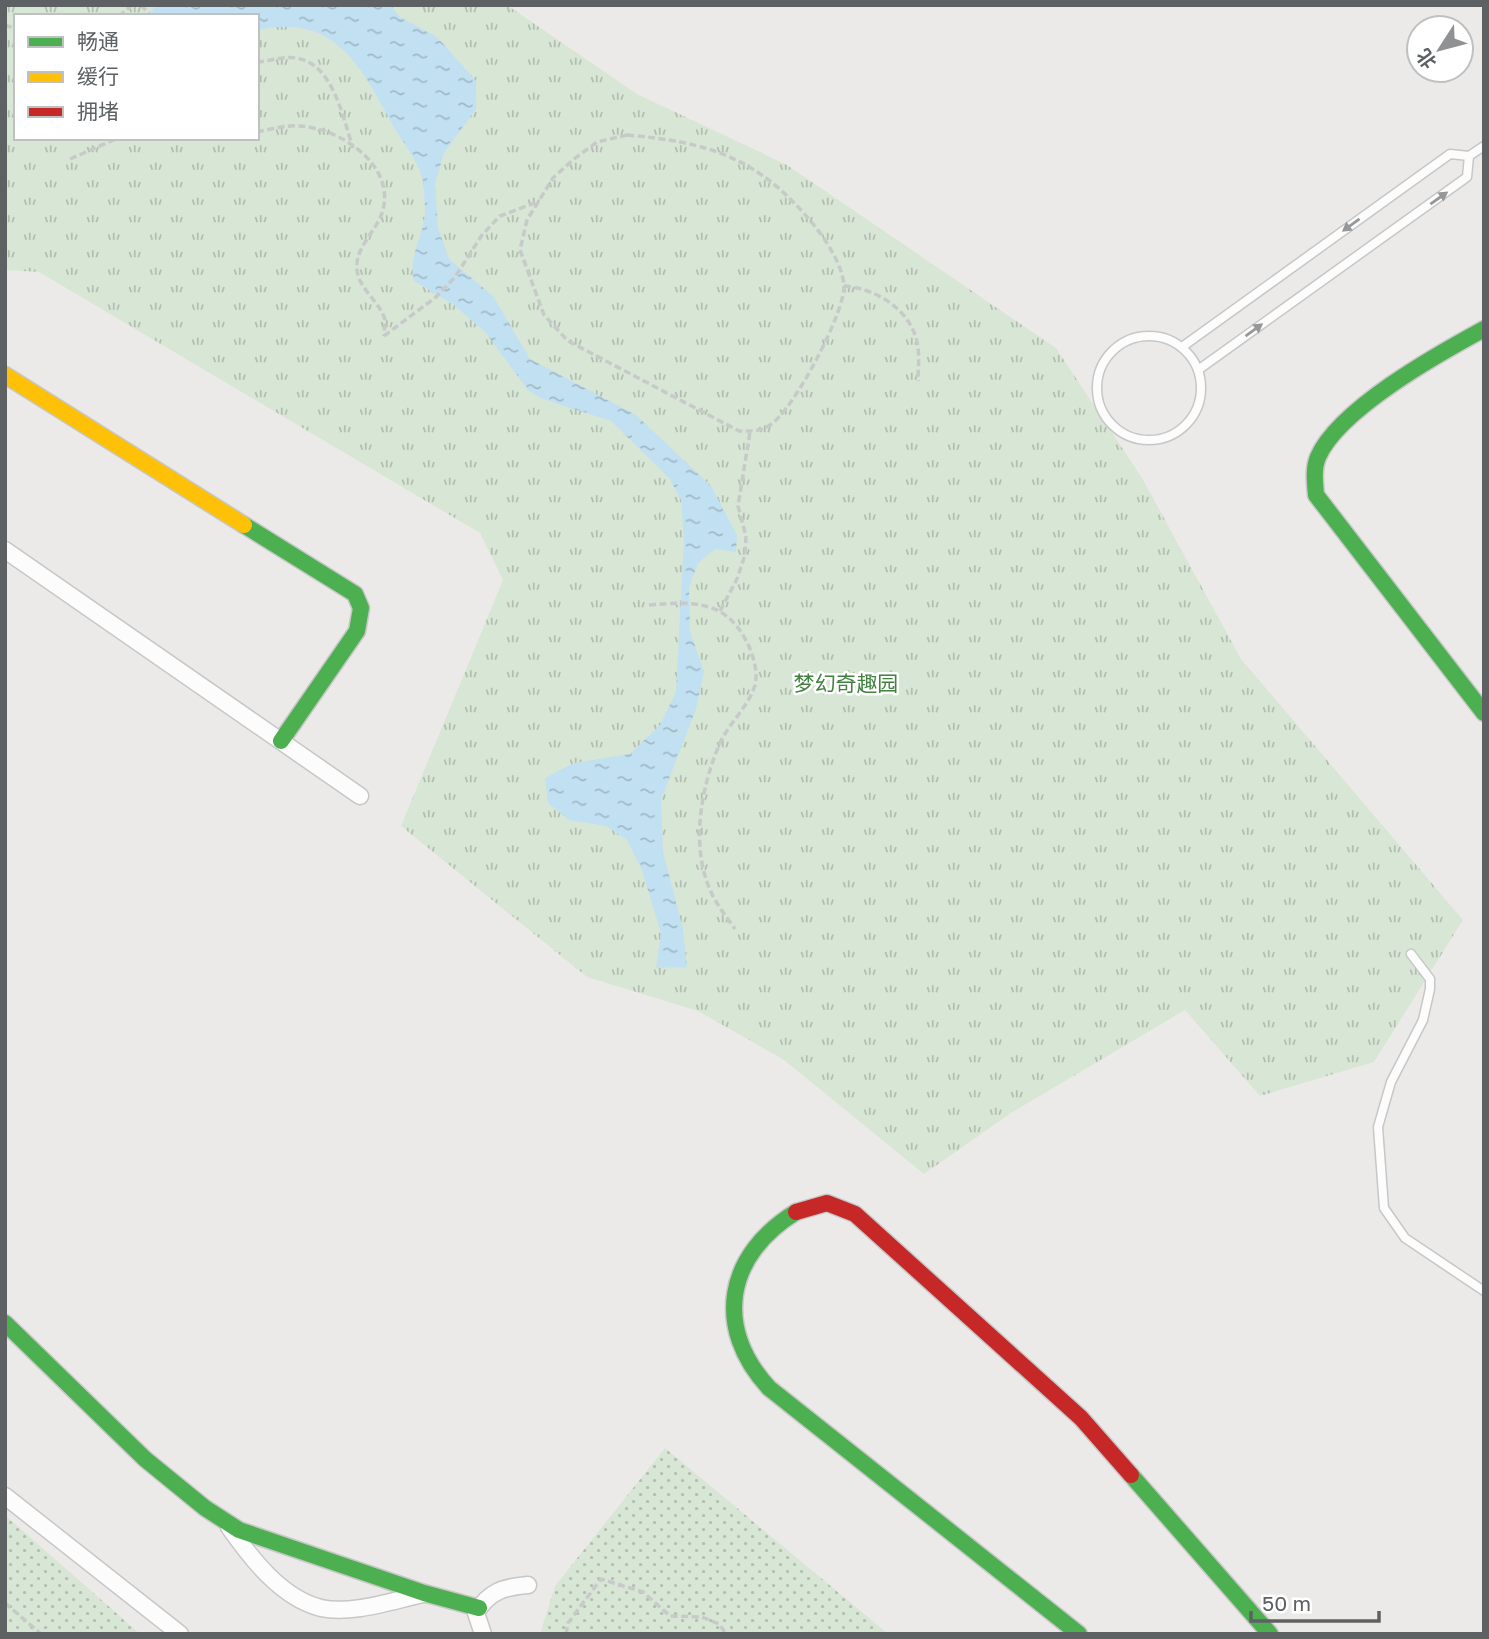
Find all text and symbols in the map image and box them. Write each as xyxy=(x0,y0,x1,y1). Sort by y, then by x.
legend xyxy=(14,14,259,140)
north arrow xyxy=(1405,14,1475,84)
text: 畅通 xyxy=(77,28,119,54)
text: 北 xyxy=(1411,45,1441,74)
text: 缓行 xyxy=(77,63,119,89)
text: 拥堵 xyxy=(77,98,119,124)
one-way arrow xyxy=(1430,191,1448,205)
one-way arrow xyxy=(1342,218,1360,233)
one-way arrow xyxy=(1245,323,1263,337)
park label: 梦幻奇趣园 xyxy=(794,670,899,696)
scale bar xyxy=(1251,1580,1379,1624)
text: 50 m xyxy=(1262,1590,1311,1616)

